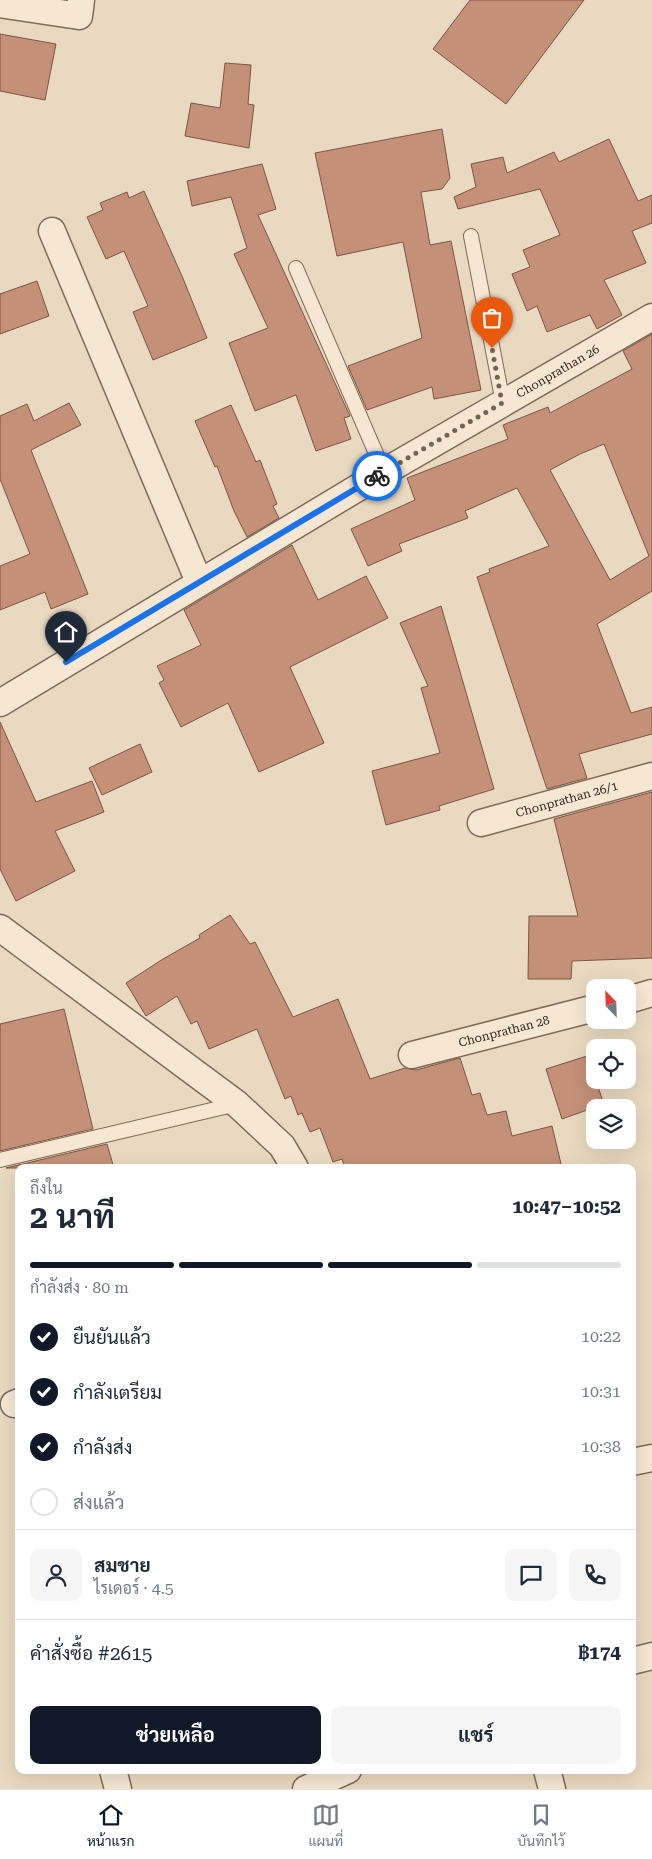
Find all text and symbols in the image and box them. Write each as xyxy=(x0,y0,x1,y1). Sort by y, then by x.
pin xyxy=(471,297,513,348)
icon: bag xyxy=(478,304,506,332)
street label: Chonprathan 26 xyxy=(514,342,602,401)
courier xyxy=(352,451,402,501)
icon: bike xyxy=(363,462,391,490)
pin xyxy=(45,611,87,662)
icon: home xyxy=(52,618,80,646)
street label: Chonprathan 26/1 xyxy=(514,779,620,820)
north arrow xyxy=(586,979,636,1029)
map controls xyxy=(586,979,636,1149)
street label: Chonprathan 28 xyxy=(457,1013,551,1050)
button: locate xyxy=(586,1039,636,1089)
button: layers xyxy=(586,1099,636,1149)
text: ถึงใน xyxy=(30,1179,63,1198)
text: 10:47–10:52 xyxy=(512,1195,621,1218)
text: 2 นาที xyxy=(30,1198,115,1236)
text: กำลังส่ง · 80 m xyxy=(30,1278,129,1297)
icon: check xyxy=(30,1323,58,1351)
text: ยืนยันแล้ว xyxy=(73,1326,151,1349)
text: 10:22 xyxy=(581,1327,621,1346)
icon: check xyxy=(30,1378,58,1406)
text: กำลังเตรียม xyxy=(73,1381,162,1404)
text: 10:31 xyxy=(581,1382,621,1401)
icon: check xyxy=(30,1433,58,1461)
text: กำลังส่ง xyxy=(73,1436,132,1459)
text: 10:38 xyxy=(581,1437,621,1456)
text: ส่งแล้ว xyxy=(73,1491,124,1514)
button: person xyxy=(30,1549,82,1601)
button: chat xyxy=(505,1549,557,1601)
button: phone xyxy=(569,1549,621,1601)
text: สมชาย xyxy=(94,1554,151,1577)
text: ไรเดอร์ · 4.5 xyxy=(94,1579,174,1598)
text: ฿174 xyxy=(578,1641,621,1664)
text: คำสั่งซื้อ #2615 xyxy=(30,1642,152,1665)
button: ช่วยเหลือ xyxy=(30,1706,321,1764)
button: แชร์ xyxy=(331,1706,621,1764)
tab: หน้าแรก xyxy=(87,1801,135,1849)
tab: แผนที่ xyxy=(308,1801,343,1849)
tab: บันทึกไว้ xyxy=(517,1801,565,1849)

